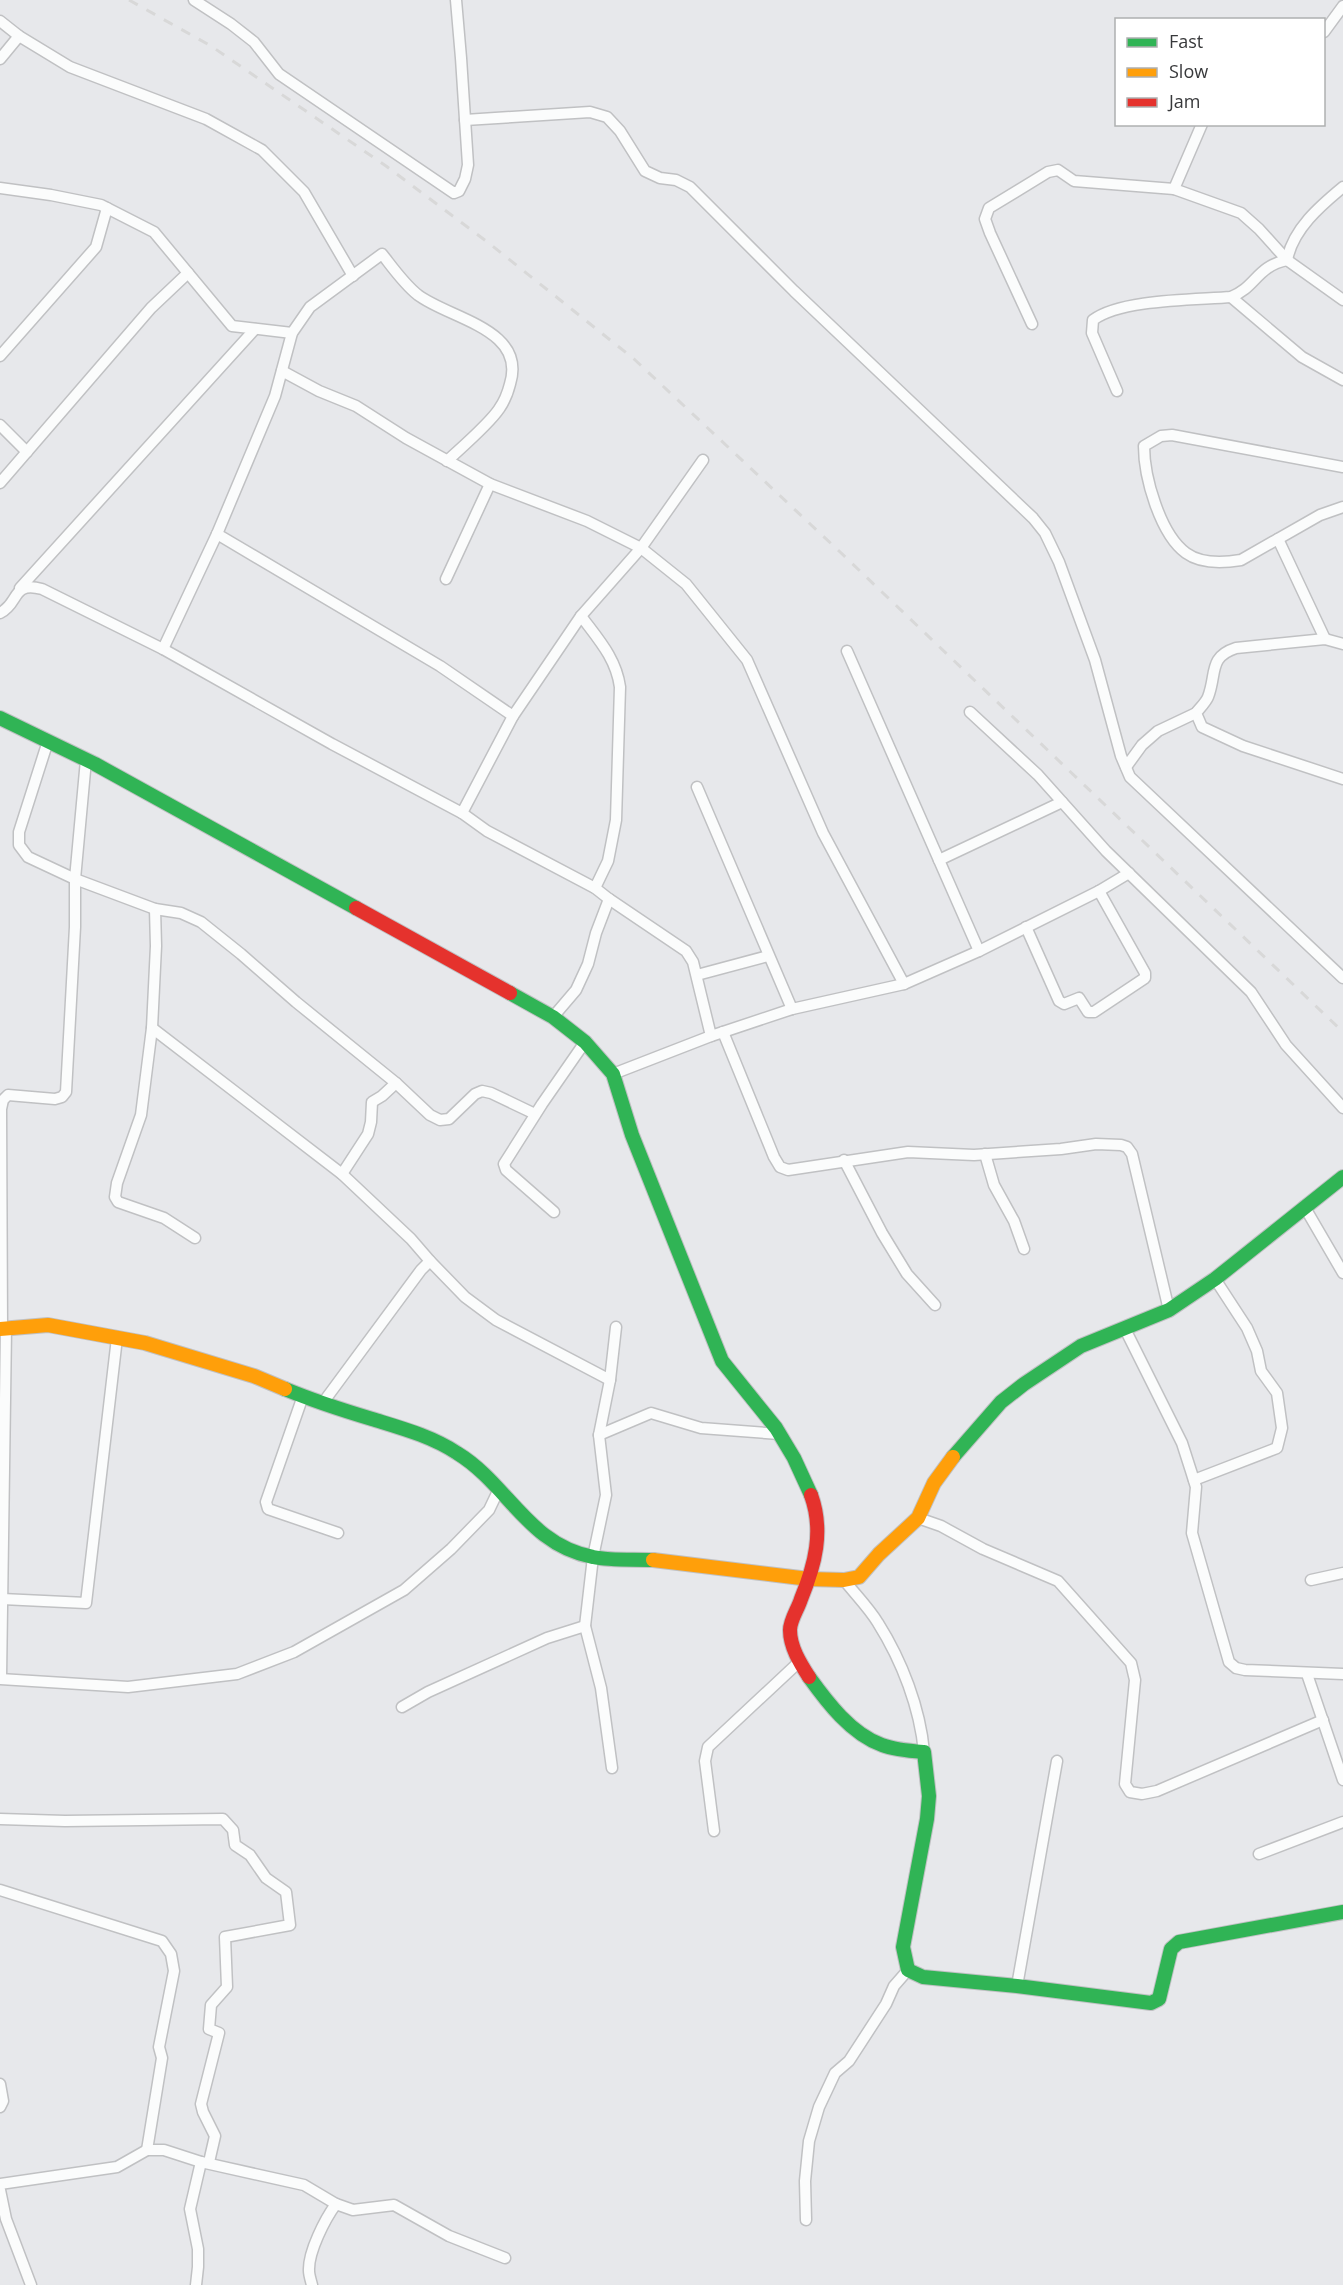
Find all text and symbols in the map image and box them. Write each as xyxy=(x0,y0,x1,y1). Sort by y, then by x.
legend xyxy=(1115,18,1325,126)
text: Fast xyxy=(1169,29,1203,53)
text: Slow xyxy=(1169,59,1208,83)
text: Jam xyxy=(1167,89,1201,113)

